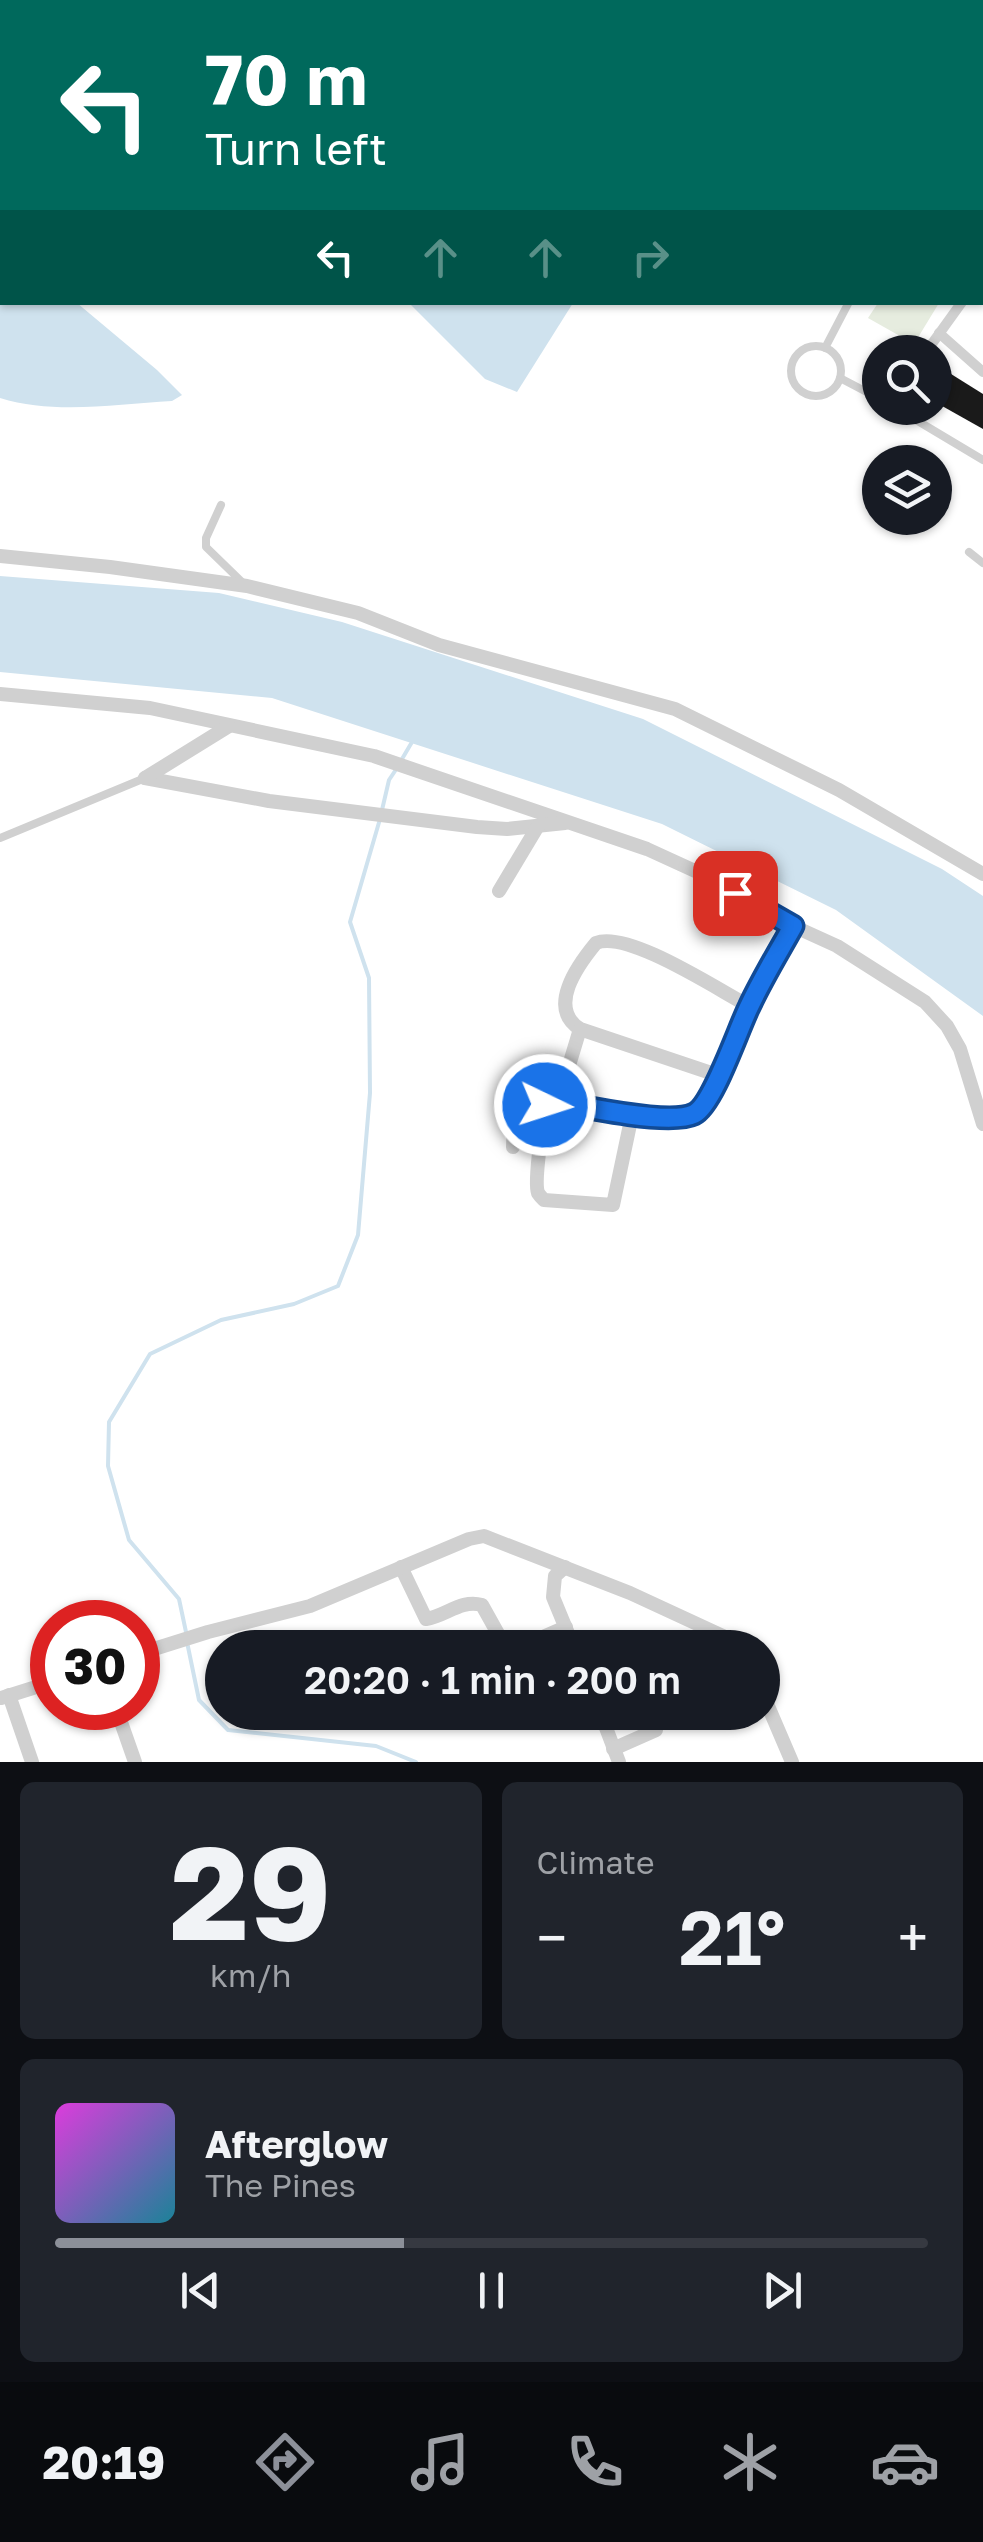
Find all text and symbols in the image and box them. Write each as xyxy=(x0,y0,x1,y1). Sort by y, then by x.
text: 70 m xyxy=(205,36,367,120)
icon: left xyxy=(40,40,170,170)
text: Turn left xyxy=(205,121,387,175)
icon: left xyxy=(308,230,363,285)
icon: ahead xyxy=(413,230,468,285)
icon: ahead xyxy=(518,230,573,285)
icon: right xyxy=(623,230,678,285)
map controls xyxy=(862,335,952,535)
button: search xyxy=(862,335,952,425)
button: layers xyxy=(862,445,952,535)
pin xyxy=(693,851,778,936)
icon: arrive xyxy=(708,866,763,921)
position arrow xyxy=(493,1053,597,1157)
speed limit sign: 30 xyxy=(30,1600,160,1730)
text: 20:20 · 1 min · 200 m xyxy=(304,1657,681,1702)
text: 29 xyxy=(170,1813,332,1969)
text: Climate xyxy=(537,1843,655,1881)
text: 21° xyxy=(679,1891,786,1982)
text: − xyxy=(537,1904,567,1970)
text: + xyxy=(898,1904,928,1970)
text: km/h xyxy=(210,1956,291,1994)
text: Afterglow xyxy=(205,2121,388,2166)
text: The Pines xyxy=(205,2166,356,2204)
icon: previous xyxy=(173,2263,228,2318)
icon: pause xyxy=(464,2263,519,2318)
icon: next xyxy=(755,2263,810,2318)
icon: directions xyxy=(250,2427,320,2497)
icon: music xyxy=(405,2427,475,2497)
icon: phone xyxy=(560,2427,630,2497)
icon: climate xyxy=(715,2427,785,2497)
icon: car xyxy=(870,2427,940,2497)
text: 20:19 xyxy=(43,2435,165,2489)

